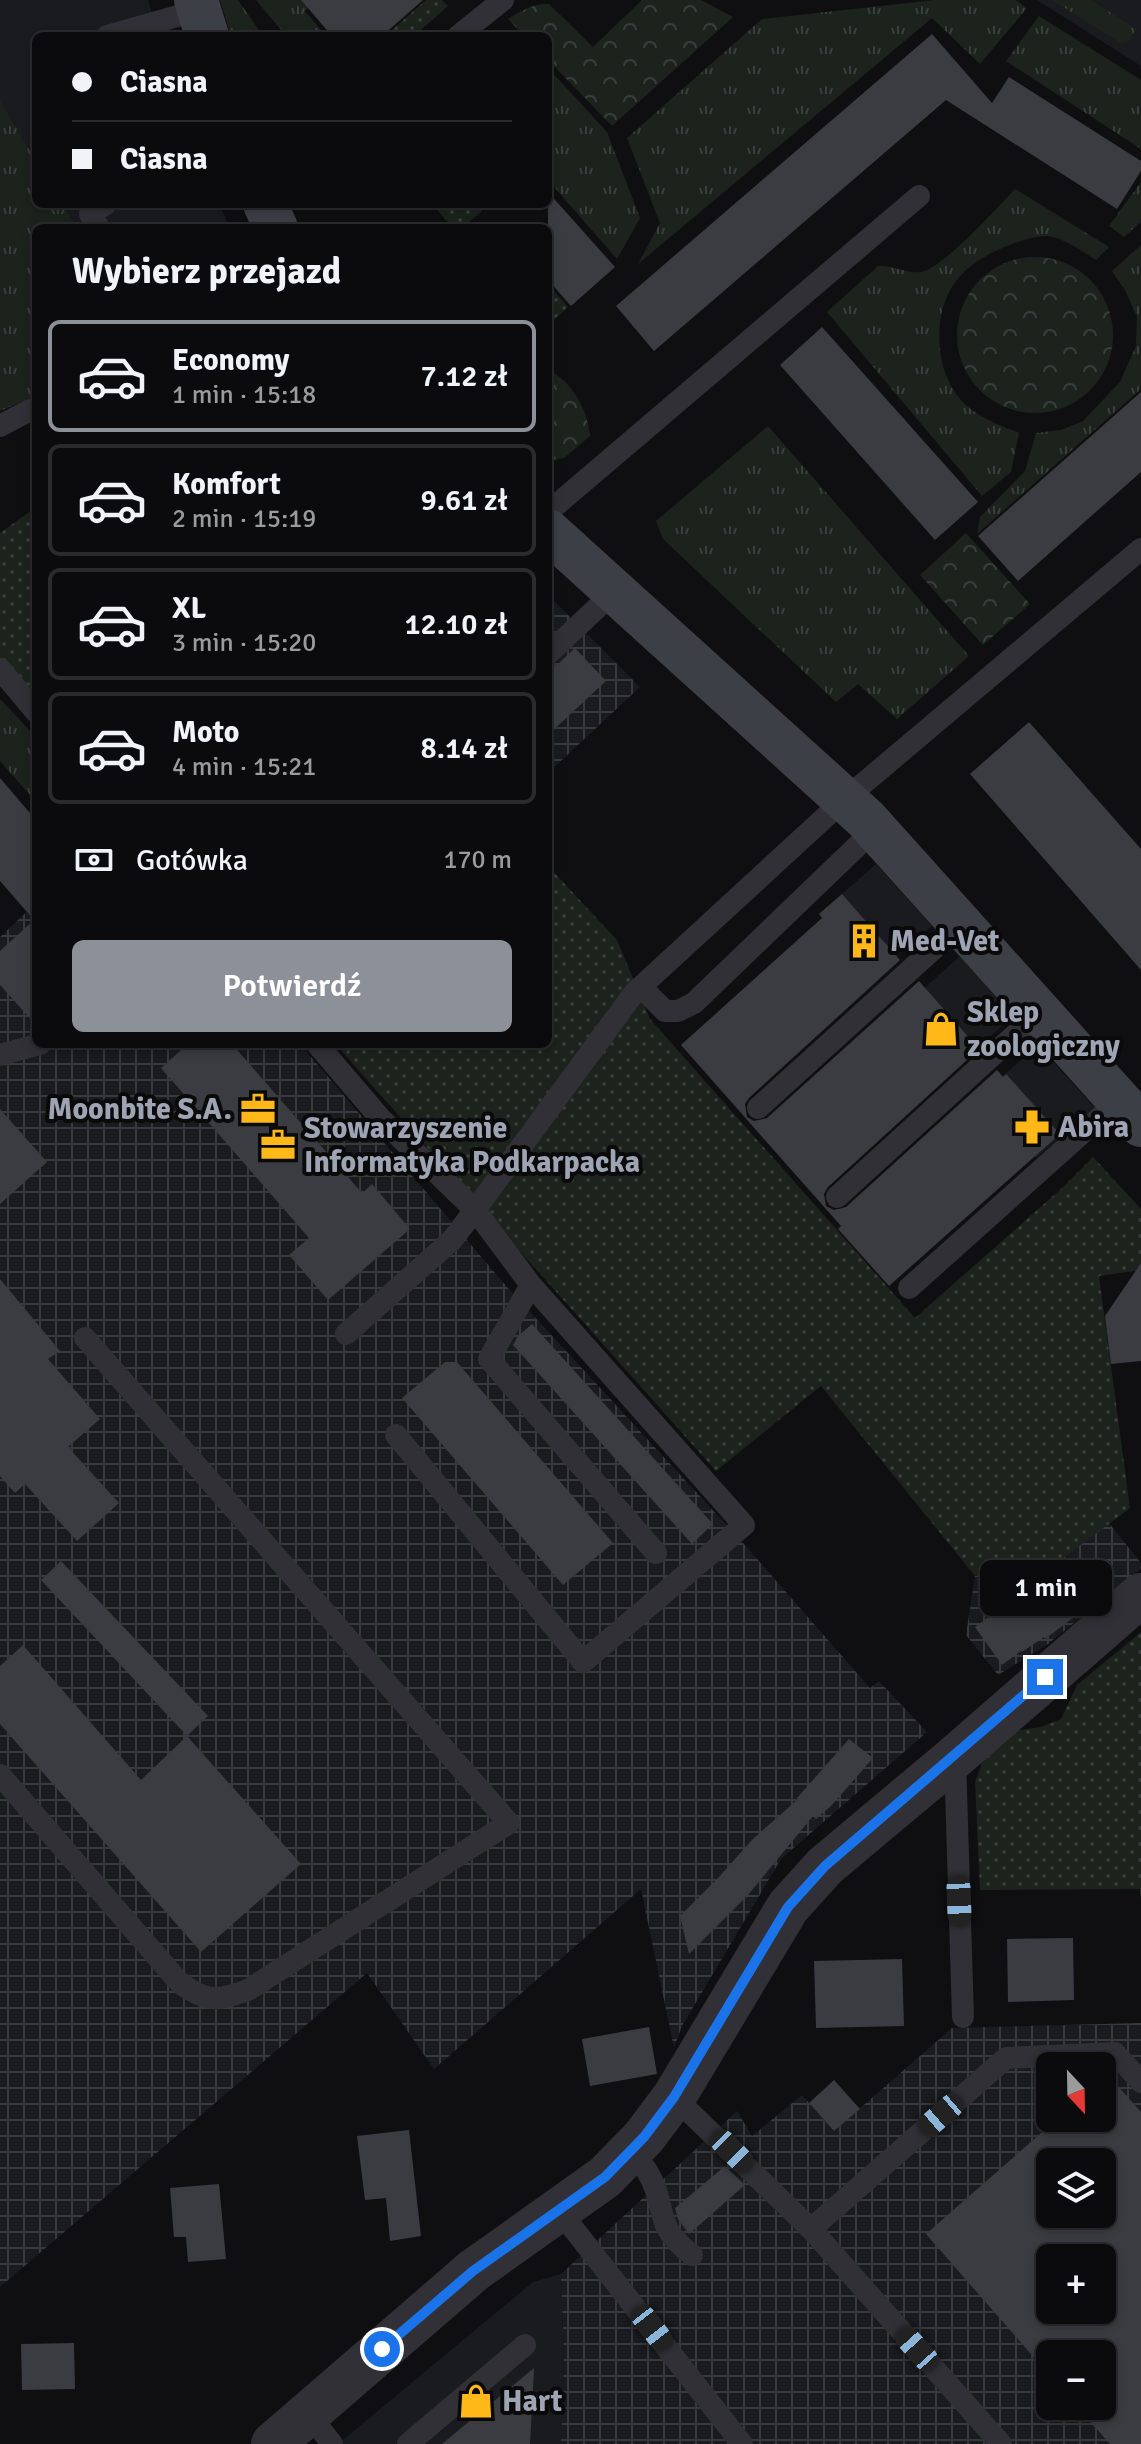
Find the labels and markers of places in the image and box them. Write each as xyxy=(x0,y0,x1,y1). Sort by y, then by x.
building icon: Med-Vet xyxy=(845,922,883,960)
place label: Med-Vet xyxy=(890,923,999,960)
place label: Sklep zoologiczny xyxy=(967,994,1120,1065)
shop icon: Sklep zoologiczny xyxy=(922,1010,960,1048)
office icon: Moonbite S.A. xyxy=(239,1090,277,1128)
place label: Moonbite S.A. xyxy=(47,1091,232,1128)
pharmacy icon: Abira xyxy=(1013,1108,1051,1146)
place label: Abira xyxy=(1058,1109,1129,1146)
place label: Stowarzyszenie Informatyka Podkarpacka xyxy=(304,1110,640,1181)
office icon: Stowarzyszenie Informatyka Podkarpacka xyxy=(259,1126,297,1164)
shop icon: Hart xyxy=(457,2382,495,2420)
place label: Hart xyxy=(502,2383,562,2420)

